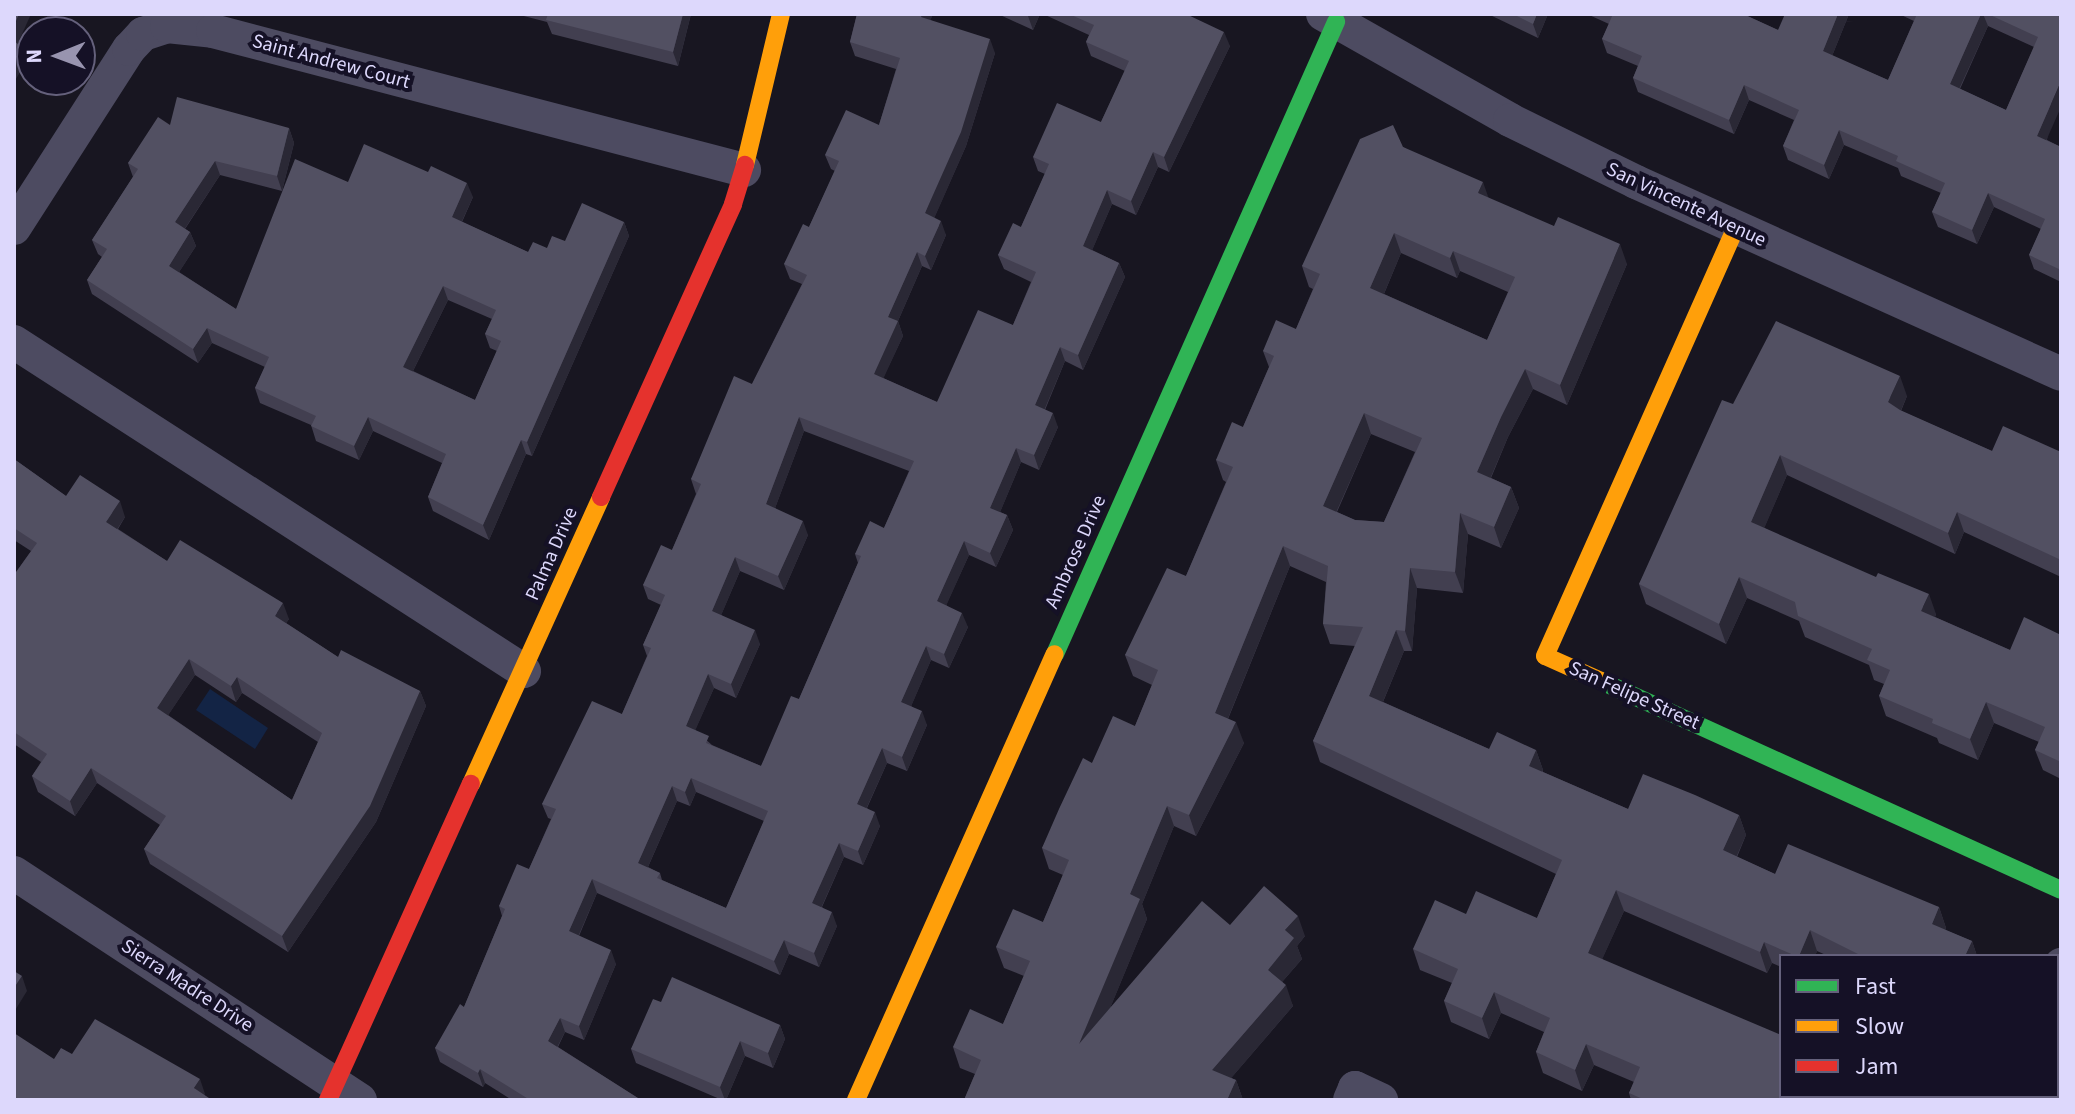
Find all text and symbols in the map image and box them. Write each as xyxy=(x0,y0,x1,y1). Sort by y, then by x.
north arrow xyxy=(16,16,96,96)
street label: Saint Andrew Court xyxy=(250,29,412,95)
text: N xyxy=(18,49,50,64)
street label: San Vincente Avenue xyxy=(1602,157,1770,253)
street label: Ambrose Drive xyxy=(1040,492,1112,612)
street label: Palma Drive xyxy=(521,504,583,604)
street label: San Felipe Street xyxy=(1565,656,1703,736)
street label: Sierra Madre Drive xyxy=(116,934,258,1038)
legend xyxy=(1779,954,2059,1098)
text: Fast xyxy=(1855,969,1896,1004)
text: Slow xyxy=(1855,1009,1904,1044)
text: Jam xyxy=(1855,1049,1899,1084)

